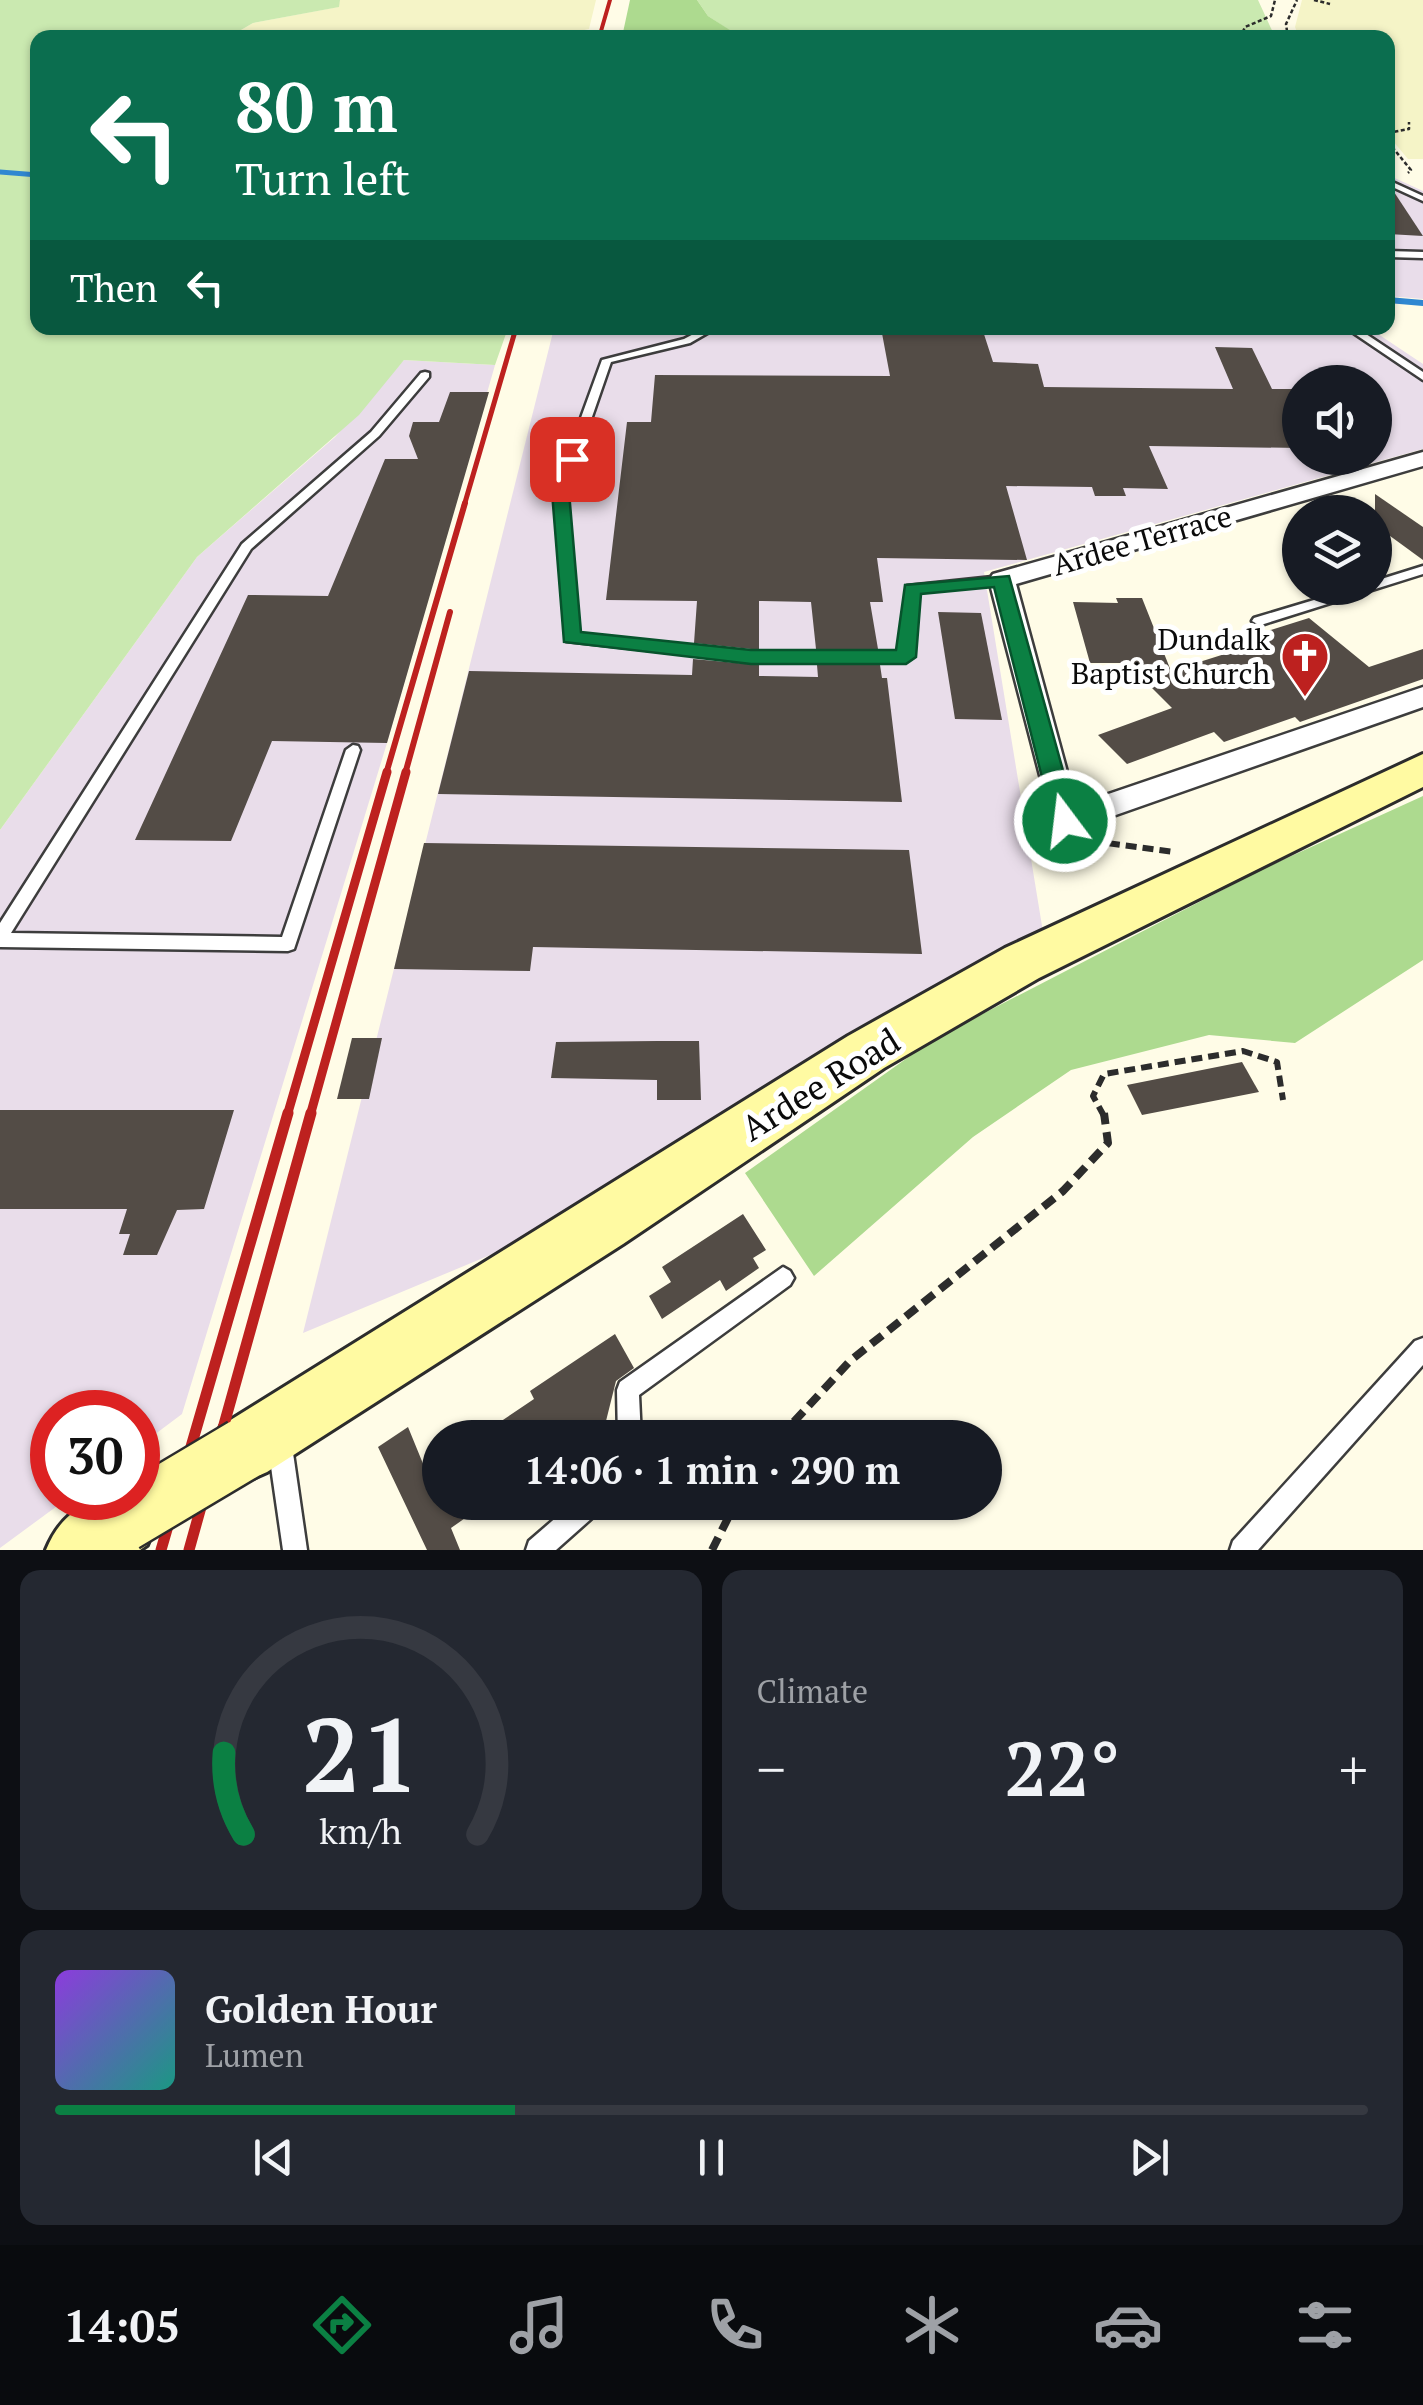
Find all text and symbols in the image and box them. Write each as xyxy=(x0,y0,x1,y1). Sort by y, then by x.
text: 80 m xyxy=(235,59,398,152)
icon: left xyxy=(70,70,200,200)
text: Turn left xyxy=(235,148,410,208)
icon: left xyxy=(178,260,233,315)
text: Then xyxy=(70,263,158,313)
map controls xyxy=(1282,365,1392,605)
button: sound xyxy=(1282,365,1392,475)
pin xyxy=(530,417,615,502)
icon: arrive xyxy=(545,432,600,487)
street label: Ardee Terrace xyxy=(1048,495,1236,585)
button: layers xyxy=(1282,495,1392,605)
place label: Dundalk Baptist Church xyxy=(1071,619,1271,693)
church icon: Dundalk Baptist Church xyxy=(1279,630,1331,698)
position arrow xyxy=(1013,769,1117,873)
street label: Ardee Road xyxy=(732,1017,908,1151)
speed limit sign: 30 xyxy=(30,1390,160,1520)
text: 14:06 · 1 min · 290 m xyxy=(524,1445,900,1495)
text: Climate xyxy=(757,1670,868,1712)
text: 21 xyxy=(302,1684,420,1822)
text: 22° xyxy=(1004,1718,1120,1817)
text: − xyxy=(757,1732,786,1805)
text: + xyxy=(1339,1732,1368,1805)
text: km/h xyxy=(319,1807,402,1854)
text: Golden Hour xyxy=(205,1984,437,2034)
text: Lumen xyxy=(205,2034,304,2076)
icon: previous xyxy=(246,2130,301,2185)
icon: pause xyxy=(684,2130,739,2185)
icon: next xyxy=(1122,2130,1177,2185)
icon: directions xyxy=(307,2290,377,2360)
icon: music xyxy=(504,2290,574,2360)
icon: phone xyxy=(700,2290,770,2360)
icon: climate xyxy=(897,2290,967,2360)
icon: car xyxy=(1093,2290,1163,2360)
icon: filters xyxy=(1290,2290,1360,2360)
text: 14:05 xyxy=(63,2295,180,2355)

